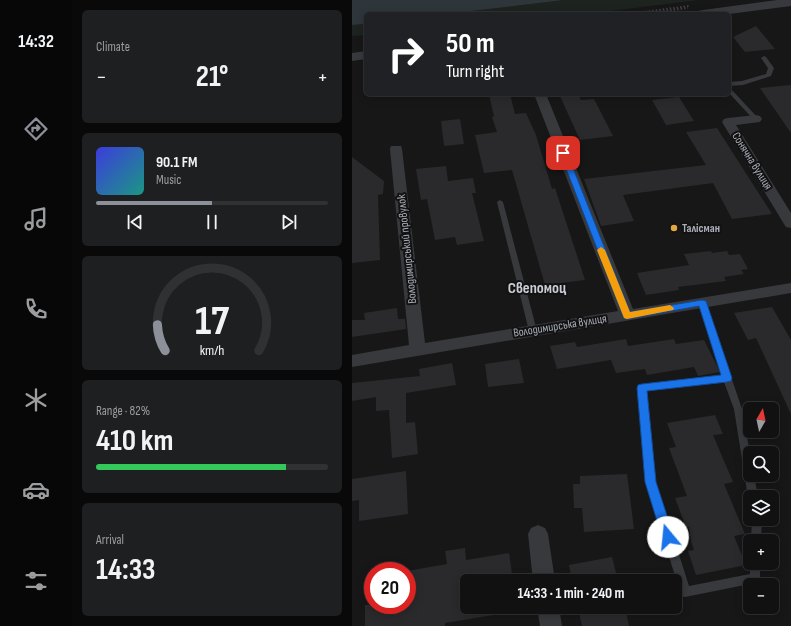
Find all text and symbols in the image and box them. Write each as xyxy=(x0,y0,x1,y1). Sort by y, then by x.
text: 50 m xyxy=(446,27,495,60)
icon: right xyxy=(380,28,432,80)
text: 14:32 xyxy=(18,31,54,52)
text: Climate xyxy=(96,39,130,55)
text: 21° xyxy=(196,59,228,95)
text: Turn right xyxy=(446,61,504,82)
text: − xyxy=(96,64,107,91)
text: + xyxy=(317,64,328,91)
icon: directions xyxy=(22,115,50,143)
street label: Сонячна вулиця xyxy=(728,129,776,193)
pin xyxy=(546,136,580,170)
icon: arrive xyxy=(552,142,574,164)
text: 90.1 FM xyxy=(156,153,197,172)
text: Music xyxy=(156,172,181,188)
street label: Володимирський провулок xyxy=(394,193,420,304)
icon: music xyxy=(22,205,50,233)
icon: previous xyxy=(124,211,146,233)
icon: pause xyxy=(201,211,223,233)
icon: next xyxy=(278,211,300,233)
place label: Талісман xyxy=(682,221,720,236)
marker: Талісман xyxy=(669,223,679,233)
district label: Свепомоц xyxy=(508,279,567,298)
icon: phone xyxy=(22,295,50,323)
text: 17 xyxy=(195,297,230,346)
street label: Володимирська вулиця xyxy=(512,311,608,341)
text: km/h xyxy=(200,342,224,359)
icon: climate xyxy=(22,386,50,414)
north arrow xyxy=(743,402,779,438)
map controls xyxy=(743,402,779,614)
text: Range · 82% xyxy=(96,403,150,419)
text: 410 km xyxy=(96,423,173,459)
button: search xyxy=(743,446,779,482)
icon: car xyxy=(22,476,50,504)
button: layers xyxy=(743,490,779,526)
position arrow xyxy=(647,516,689,558)
text: Arrival xyxy=(96,532,124,548)
button: + xyxy=(743,534,779,570)
text: 14:33 xyxy=(96,552,156,588)
speed limit sign: 20 xyxy=(364,562,416,614)
icon: filters xyxy=(22,567,50,595)
button: − xyxy=(743,578,779,614)
text: 14:33 · 1 min · 240 m xyxy=(517,584,625,603)

